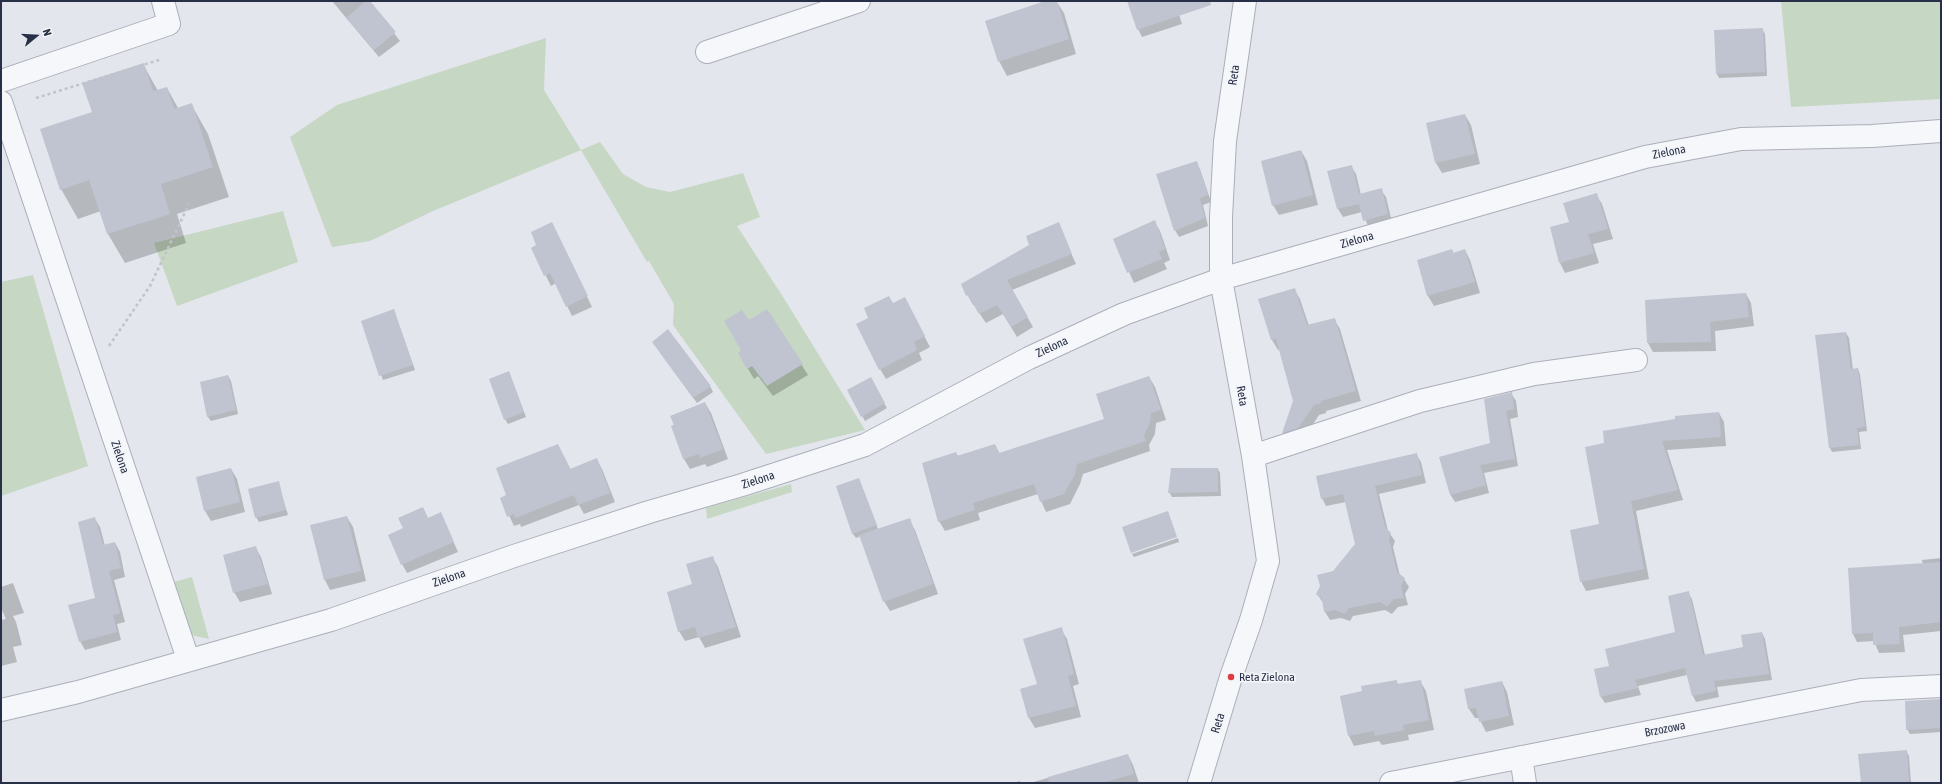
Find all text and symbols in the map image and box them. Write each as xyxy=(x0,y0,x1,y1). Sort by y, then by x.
north arrow xyxy=(16,16,56,56)
text: N xyxy=(41,27,54,37)
street label: Reta xyxy=(1225,64,1243,86)
street label: Zielona xyxy=(1651,142,1687,162)
street label: Zielona xyxy=(1339,228,1375,252)
street label: Zielona xyxy=(1034,333,1070,361)
street label: Reta xyxy=(1233,385,1251,407)
street label: Zielona xyxy=(108,439,132,475)
street label: Zielona xyxy=(740,468,776,492)
street label: Zielona xyxy=(431,566,467,590)
place label: Reta Zielona xyxy=(1239,670,1295,684)
marker: Reta Zielona xyxy=(1226,672,1236,682)
street label: Reta xyxy=(1208,711,1228,735)
street label: Brzozowa xyxy=(1643,718,1687,740)

